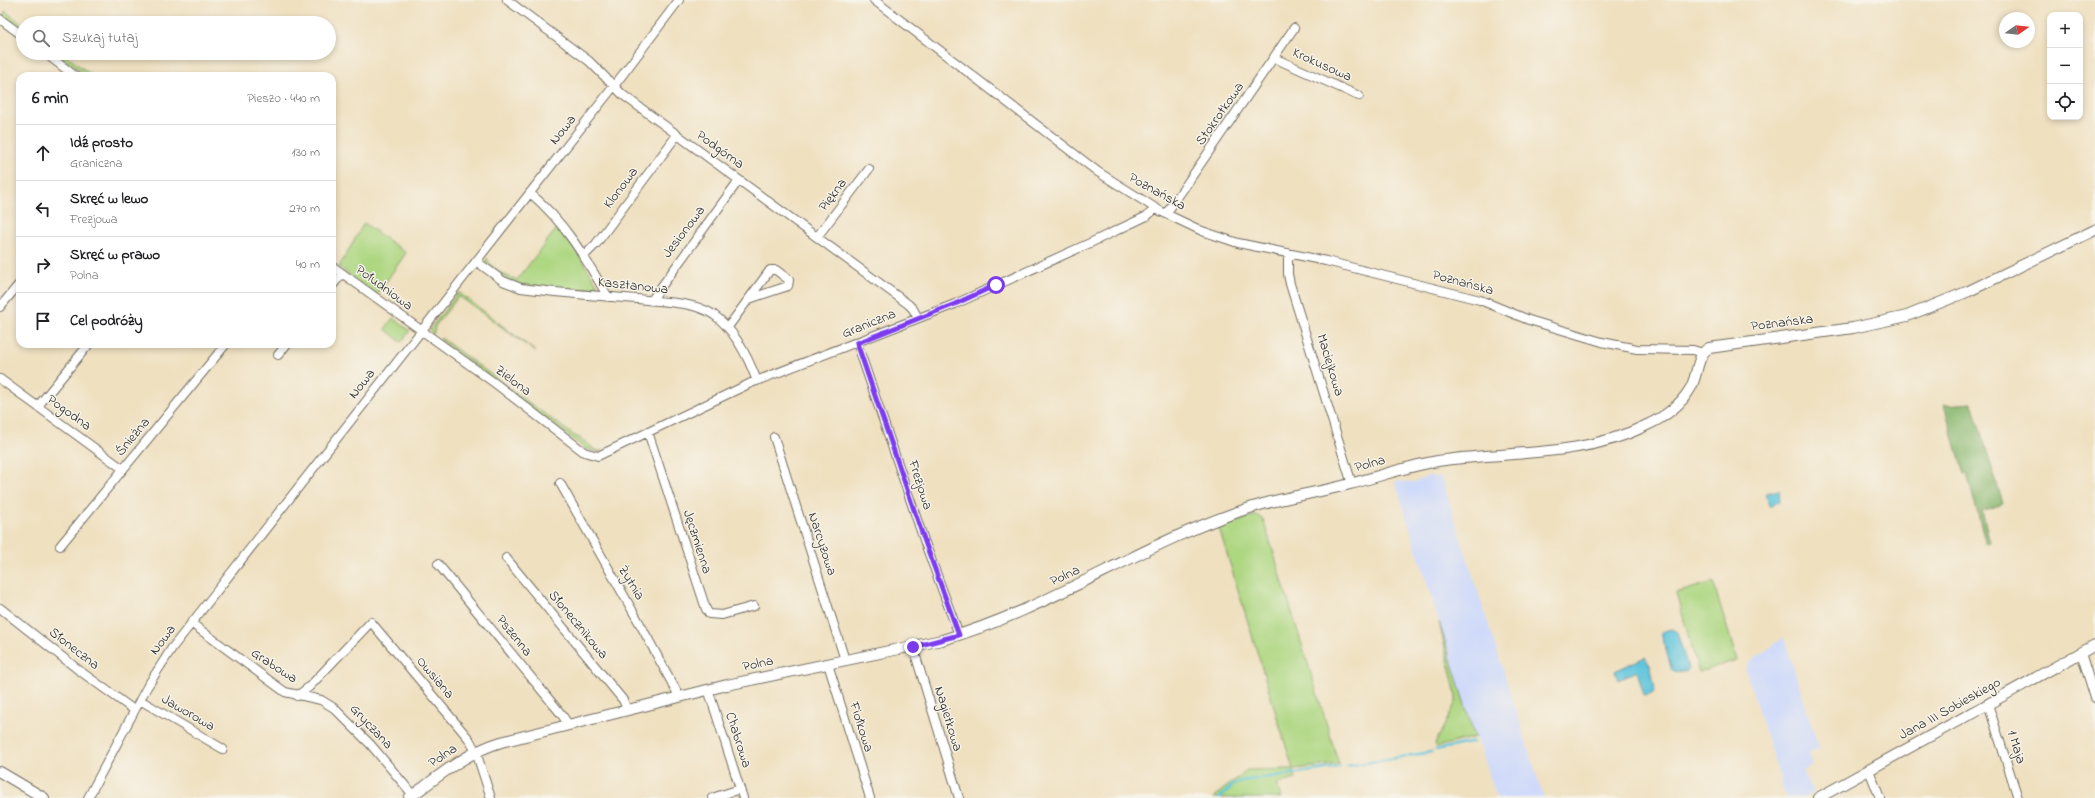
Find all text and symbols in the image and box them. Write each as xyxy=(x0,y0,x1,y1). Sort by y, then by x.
north arrow xyxy=(1999,12,2035,48)
map controls xyxy=(2047,12,2083,120)
button: + xyxy=(2047,12,2083,48)
search box xyxy=(16,16,336,60)
icon: search xyxy=(30,27,52,49)
text: Szukaj tutaj xyxy=(62,27,138,49)
street label: Krokusowa xyxy=(1289,43,1355,87)
button: − xyxy=(2047,48,2083,84)
street label: Stokrotkowa xyxy=(1190,78,1250,150)
button: locate xyxy=(2047,84,2083,120)
text: 6 min xyxy=(32,86,68,111)
text: Pieszo · 440 m xyxy=(247,89,320,108)
street label: Nowa xyxy=(544,110,582,150)
street label: Podgórna xyxy=(691,125,748,175)
text: Idź prosto xyxy=(70,132,133,154)
icon: ahead xyxy=(32,142,54,164)
text: 130 m xyxy=(292,143,320,162)
text: Graniczna xyxy=(70,154,123,173)
street label: Klonowa xyxy=(598,163,644,213)
street label: Poznańska xyxy=(1125,168,1189,216)
street label: Piękna xyxy=(814,174,852,216)
text: Skręć w lewo xyxy=(70,188,148,210)
icon: left xyxy=(32,198,54,220)
text: 270 m xyxy=(289,199,320,218)
street label: Jesionowa xyxy=(657,201,711,263)
text: Frezjowa xyxy=(70,210,118,229)
text: Skręć w prawo xyxy=(70,244,160,266)
icon: right xyxy=(32,254,54,276)
text: 40 m xyxy=(296,255,320,274)
street label: Południowa xyxy=(351,260,417,316)
street label: Poznańska xyxy=(1430,265,1496,301)
text: Polna xyxy=(70,266,99,285)
street label: Kasztanowa xyxy=(597,272,669,300)
route start xyxy=(987,276,1005,294)
street label: Graniczna xyxy=(839,304,899,344)
street label: Poznańska xyxy=(1750,309,1814,337)
icon: arrive xyxy=(32,310,54,332)
text: Cel podróży xyxy=(70,310,143,332)
street label: Maciejkowa xyxy=(1311,331,1349,399)
street label: Zielona xyxy=(490,360,536,402)
street label: Nowa xyxy=(343,364,381,404)
street label: Pogodna xyxy=(42,390,96,437)
street label: Śnieżna xyxy=(110,413,156,461)
street label: Polna xyxy=(1352,450,1388,478)
street label: Frezjowa xyxy=(902,456,938,513)
street label: Jęczmienna xyxy=(677,507,717,577)
street label: Narcyzowa xyxy=(801,510,842,579)
street label: Polna xyxy=(1047,560,1083,592)
street label: Żytnia xyxy=(612,562,650,605)
street label: Słonecznikowa xyxy=(543,586,613,664)
street label: Pszenna xyxy=(491,611,537,661)
street label: Nowa xyxy=(145,620,181,660)
street label: Słoneczna xyxy=(44,623,104,675)
route end xyxy=(904,638,922,656)
street label: Grabowa xyxy=(246,643,302,689)
street label: Polna xyxy=(741,651,775,677)
street label: Owsiana xyxy=(411,652,459,704)
street label: Jana III Sobieskiego xyxy=(1895,672,2005,747)
street label: Nagietkowa xyxy=(927,684,968,754)
street label: Jaworowa xyxy=(157,689,219,737)
street label: Fiołkowa xyxy=(843,698,879,755)
street label: Gryczana xyxy=(344,700,398,755)
street label: Chabrowa xyxy=(719,709,757,771)
street label: 1 Maja xyxy=(2001,727,2031,767)
street label: Polna xyxy=(424,739,462,773)

